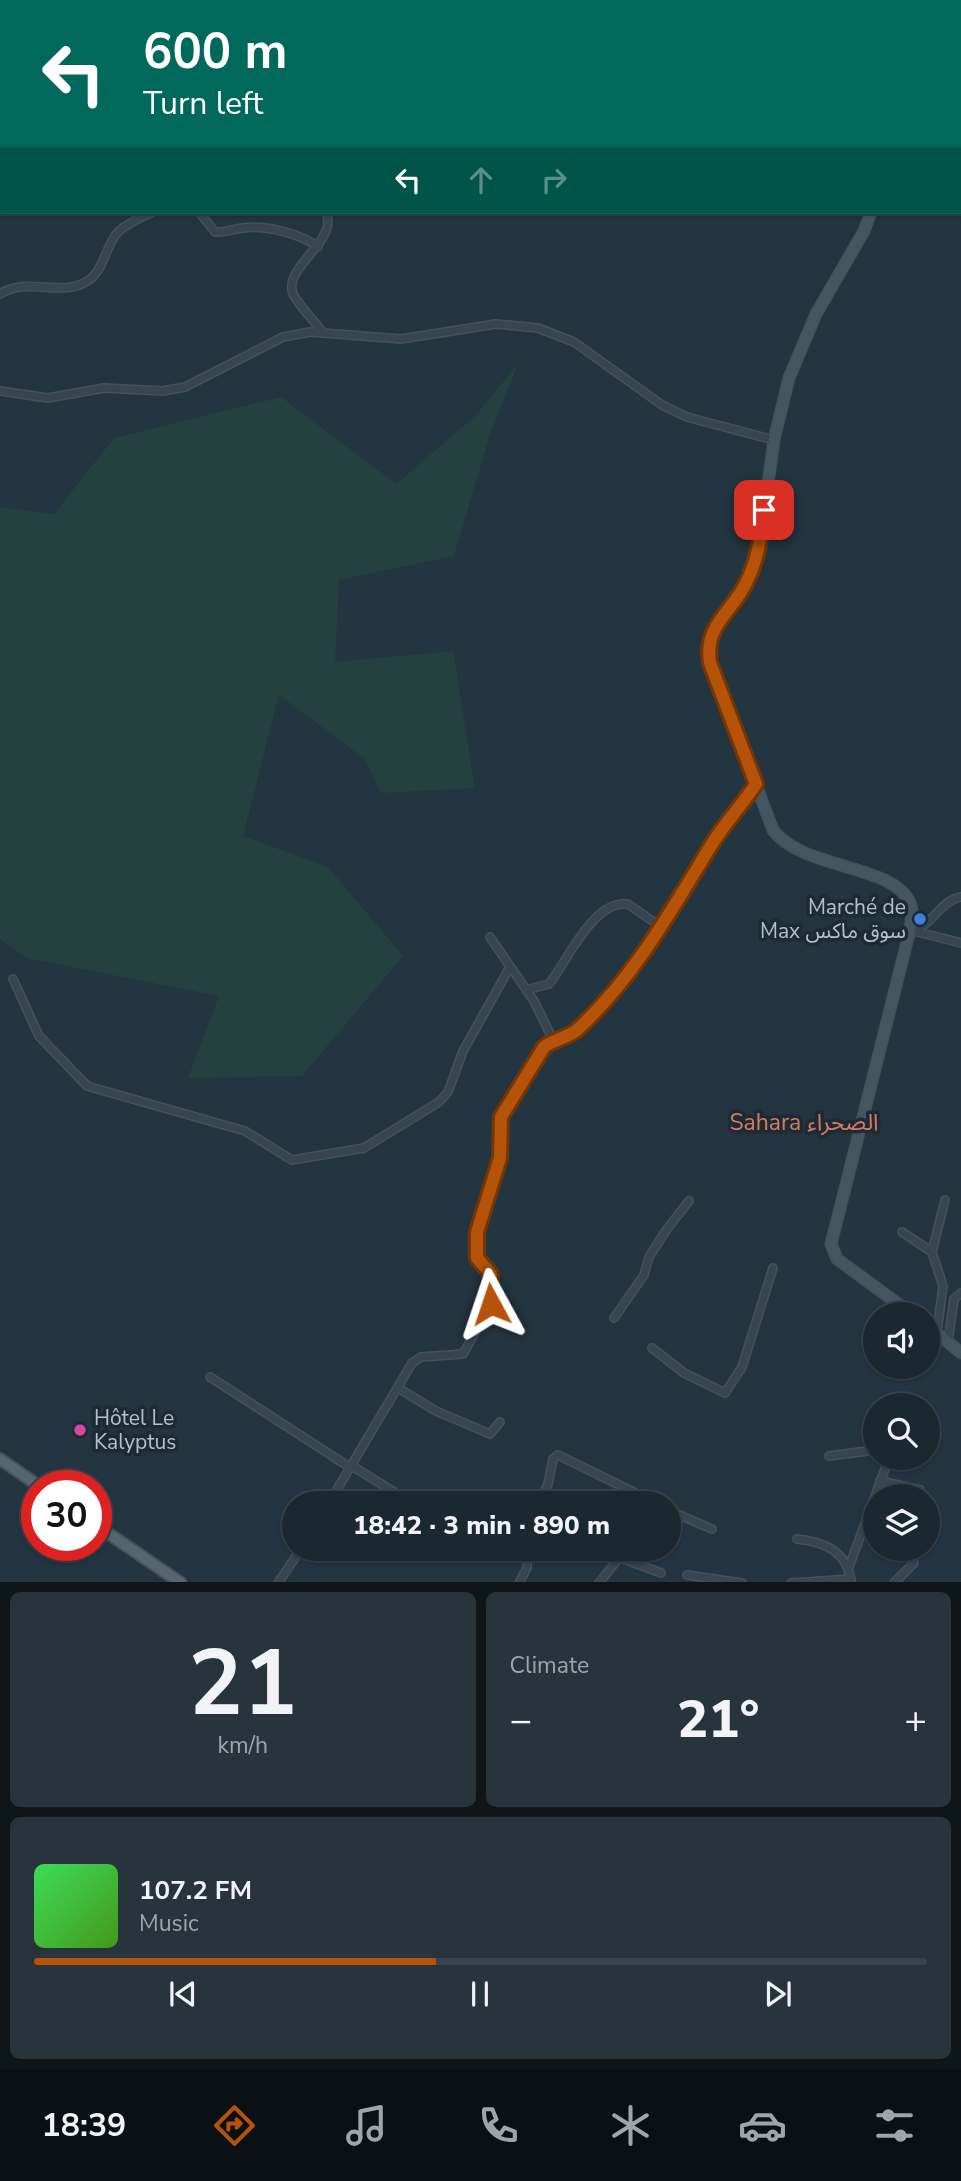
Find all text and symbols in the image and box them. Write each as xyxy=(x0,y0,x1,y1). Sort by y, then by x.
text: 600 m xyxy=(143,18,287,85)
icon: left xyxy=(28,28,119,119)
text: Turn left xyxy=(143,82,263,125)
icon: left xyxy=(389,161,427,199)
icon: ahead xyxy=(462,161,500,199)
icon: right xyxy=(535,161,573,199)
pin xyxy=(734,480,794,540)
icon: arrive xyxy=(745,491,783,529)
place label: Marché de Max سوق ماكس xyxy=(760,893,906,945)
marker: Marché de Max سوق ماكس xyxy=(912,911,928,927)
district label: Sahara الصحراء xyxy=(729,1107,879,1138)
position arrow xyxy=(454,1267,528,1341)
map controls xyxy=(863,1302,940,1561)
button: sound xyxy=(863,1302,940,1379)
button: search xyxy=(863,1393,940,1470)
place label: Hôtel Le Kalyptus xyxy=(94,1404,176,1456)
marker: Hôtel Le Kalyptus xyxy=(72,1422,88,1438)
speed limit sign: 30 xyxy=(21,1470,112,1561)
button: layers xyxy=(863,1484,940,1561)
text: 18:42 · 3 min · 890 m xyxy=(353,1508,610,1543)
text: 21 xyxy=(188,1622,297,1746)
text: Climate xyxy=(510,1650,589,1681)
text: 21° xyxy=(677,1684,759,1755)
text: − xyxy=(510,1695,532,1746)
text: + xyxy=(904,1695,927,1746)
text: km/h xyxy=(217,1730,268,1761)
text: 107.2 FM xyxy=(139,1873,252,1908)
text: Music xyxy=(139,1908,199,1939)
icon: previous xyxy=(164,1975,202,2013)
icon: pause xyxy=(461,1975,499,2013)
icon: next xyxy=(759,1975,797,2013)
icon: directions xyxy=(210,2101,259,2150)
icon: music xyxy=(342,2101,391,2150)
icon: phone xyxy=(474,2101,523,2150)
icon: climate xyxy=(606,2101,655,2150)
icon: car xyxy=(738,2101,787,2150)
icon: filters xyxy=(870,2101,919,2150)
text: 18:39 xyxy=(42,2104,126,2147)

